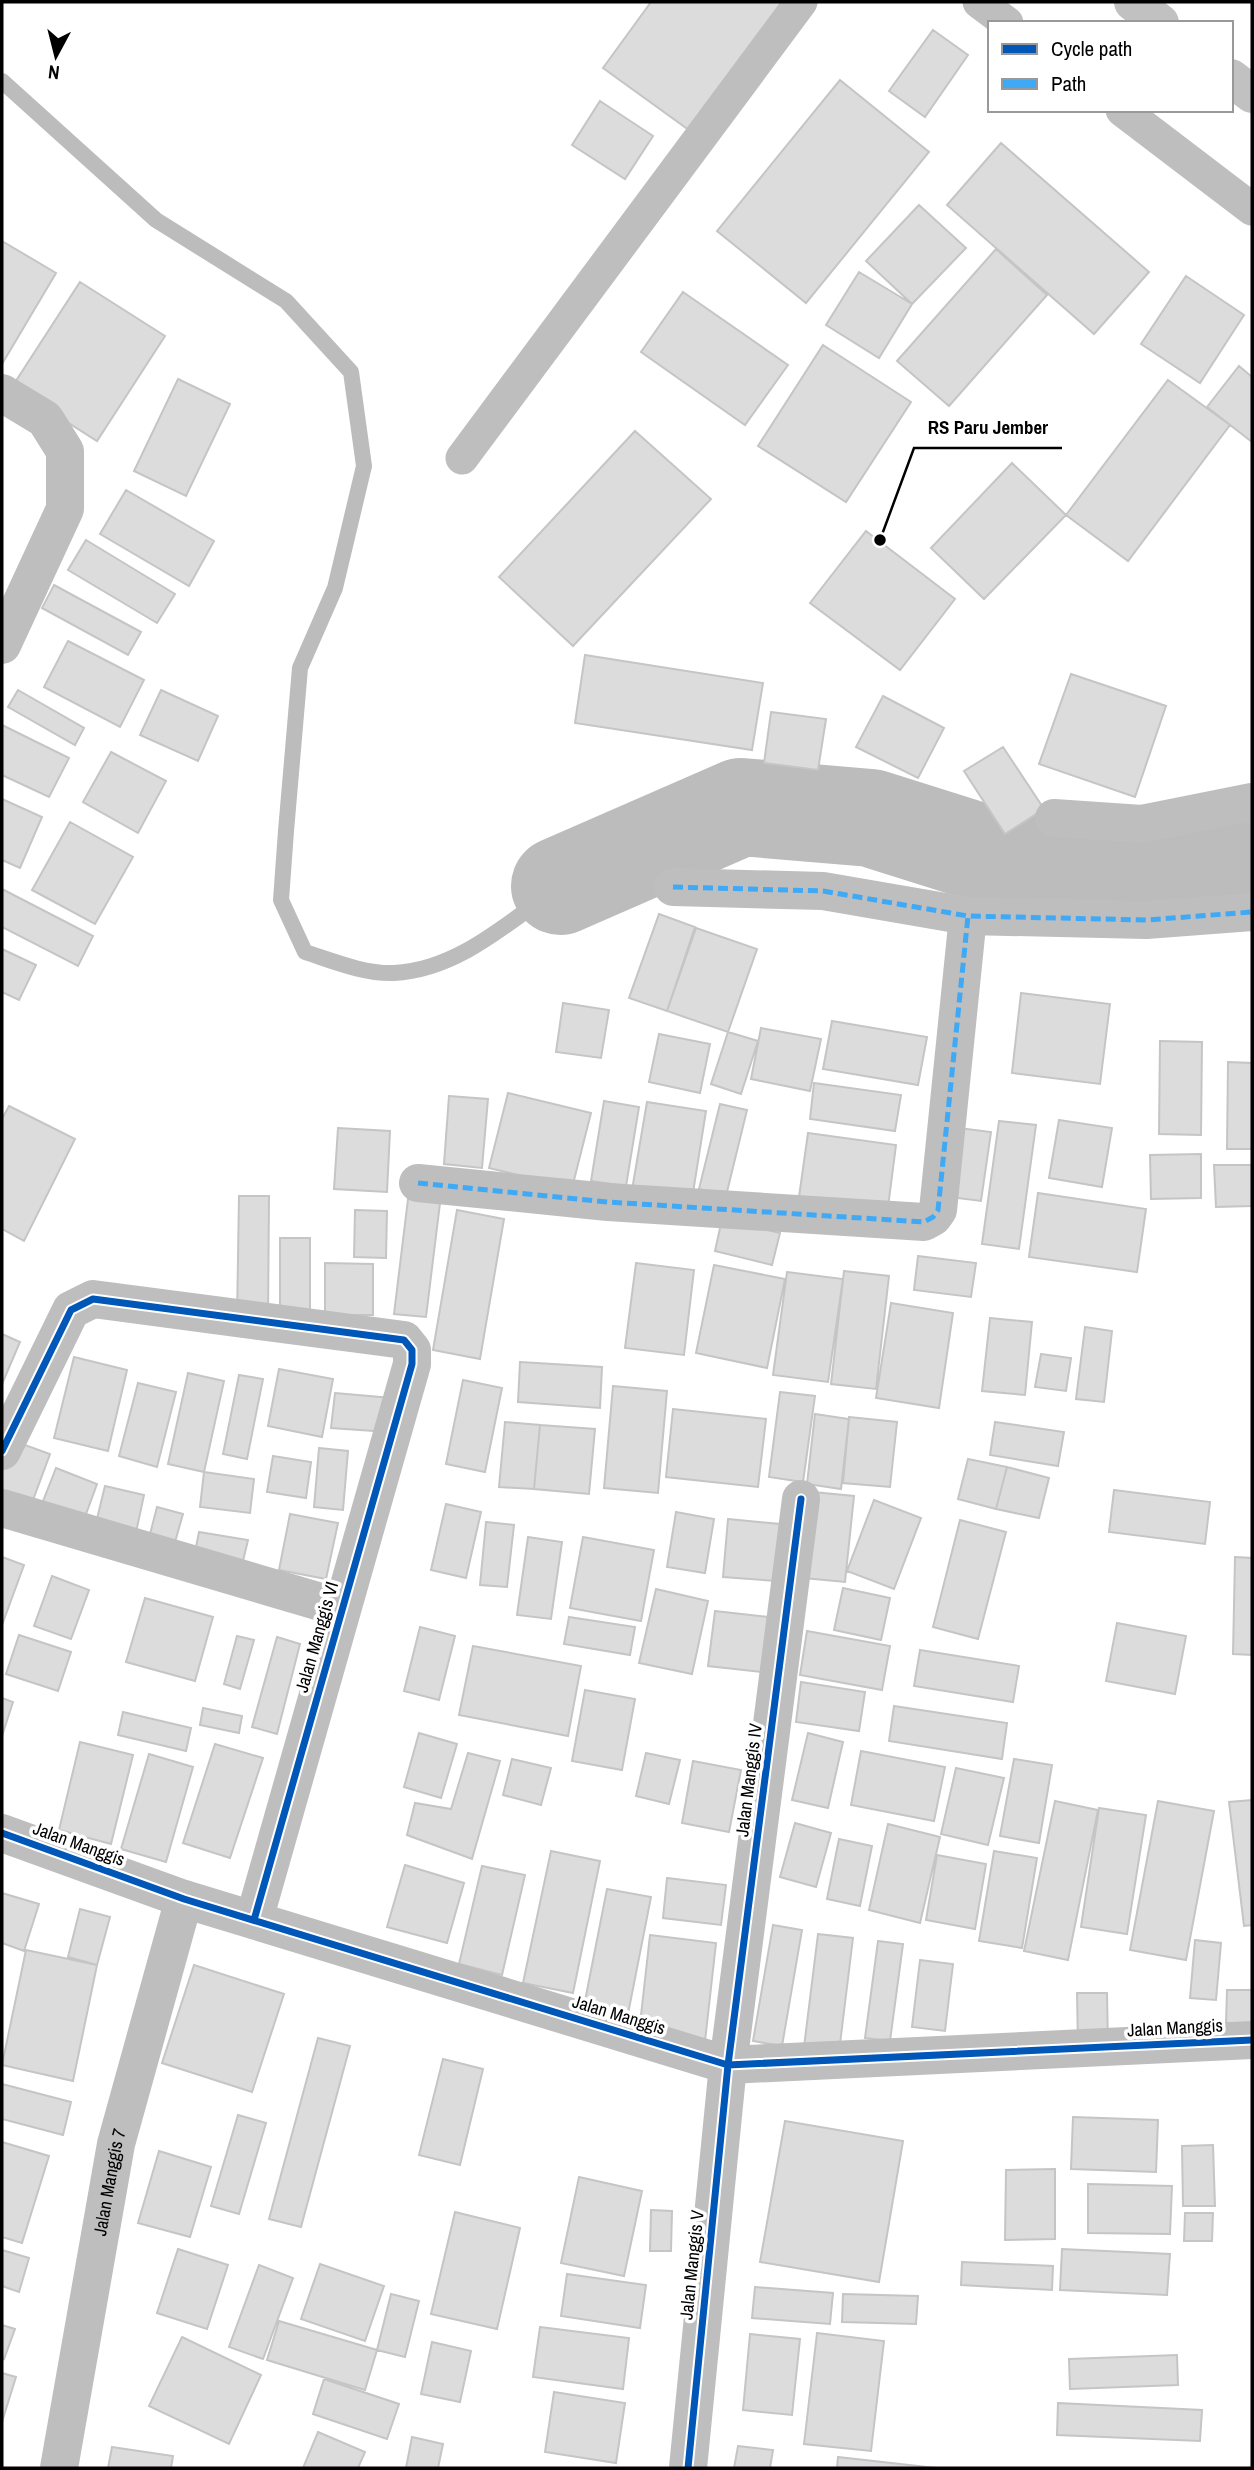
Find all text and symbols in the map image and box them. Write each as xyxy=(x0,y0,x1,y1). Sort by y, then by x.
north arrow xyxy=(21,21,91,91)
legend xyxy=(988,21,1233,112)
text: Cycle path xyxy=(1051,34,1132,63)
text: N xyxy=(47,59,61,86)
text: Path xyxy=(1051,69,1086,98)
callout: RS Paru Jember xyxy=(914,408,1062,448)
text: RS Paru Jember xyxy=(928,414,1048,440)
street label: Jalan Manggis VI xyxy=(289,1579,344,1695)
street label: Jalan Manggis IV xyxy=(729,1722,768,1838)
street label: Jalan Manggis xyxy=(30,1815,129,1872)
street label: Jalan Manggis xyxy=(570,1989,669,2041)
street label: Jalan Manggis xyxy=(1126,2013,1224,2042)
street label: Jalan Manggis 7 xyxy=(87,2126,132,2238)
street label: Jalan Manggis V xyxy=(673,2209,710,2321)

